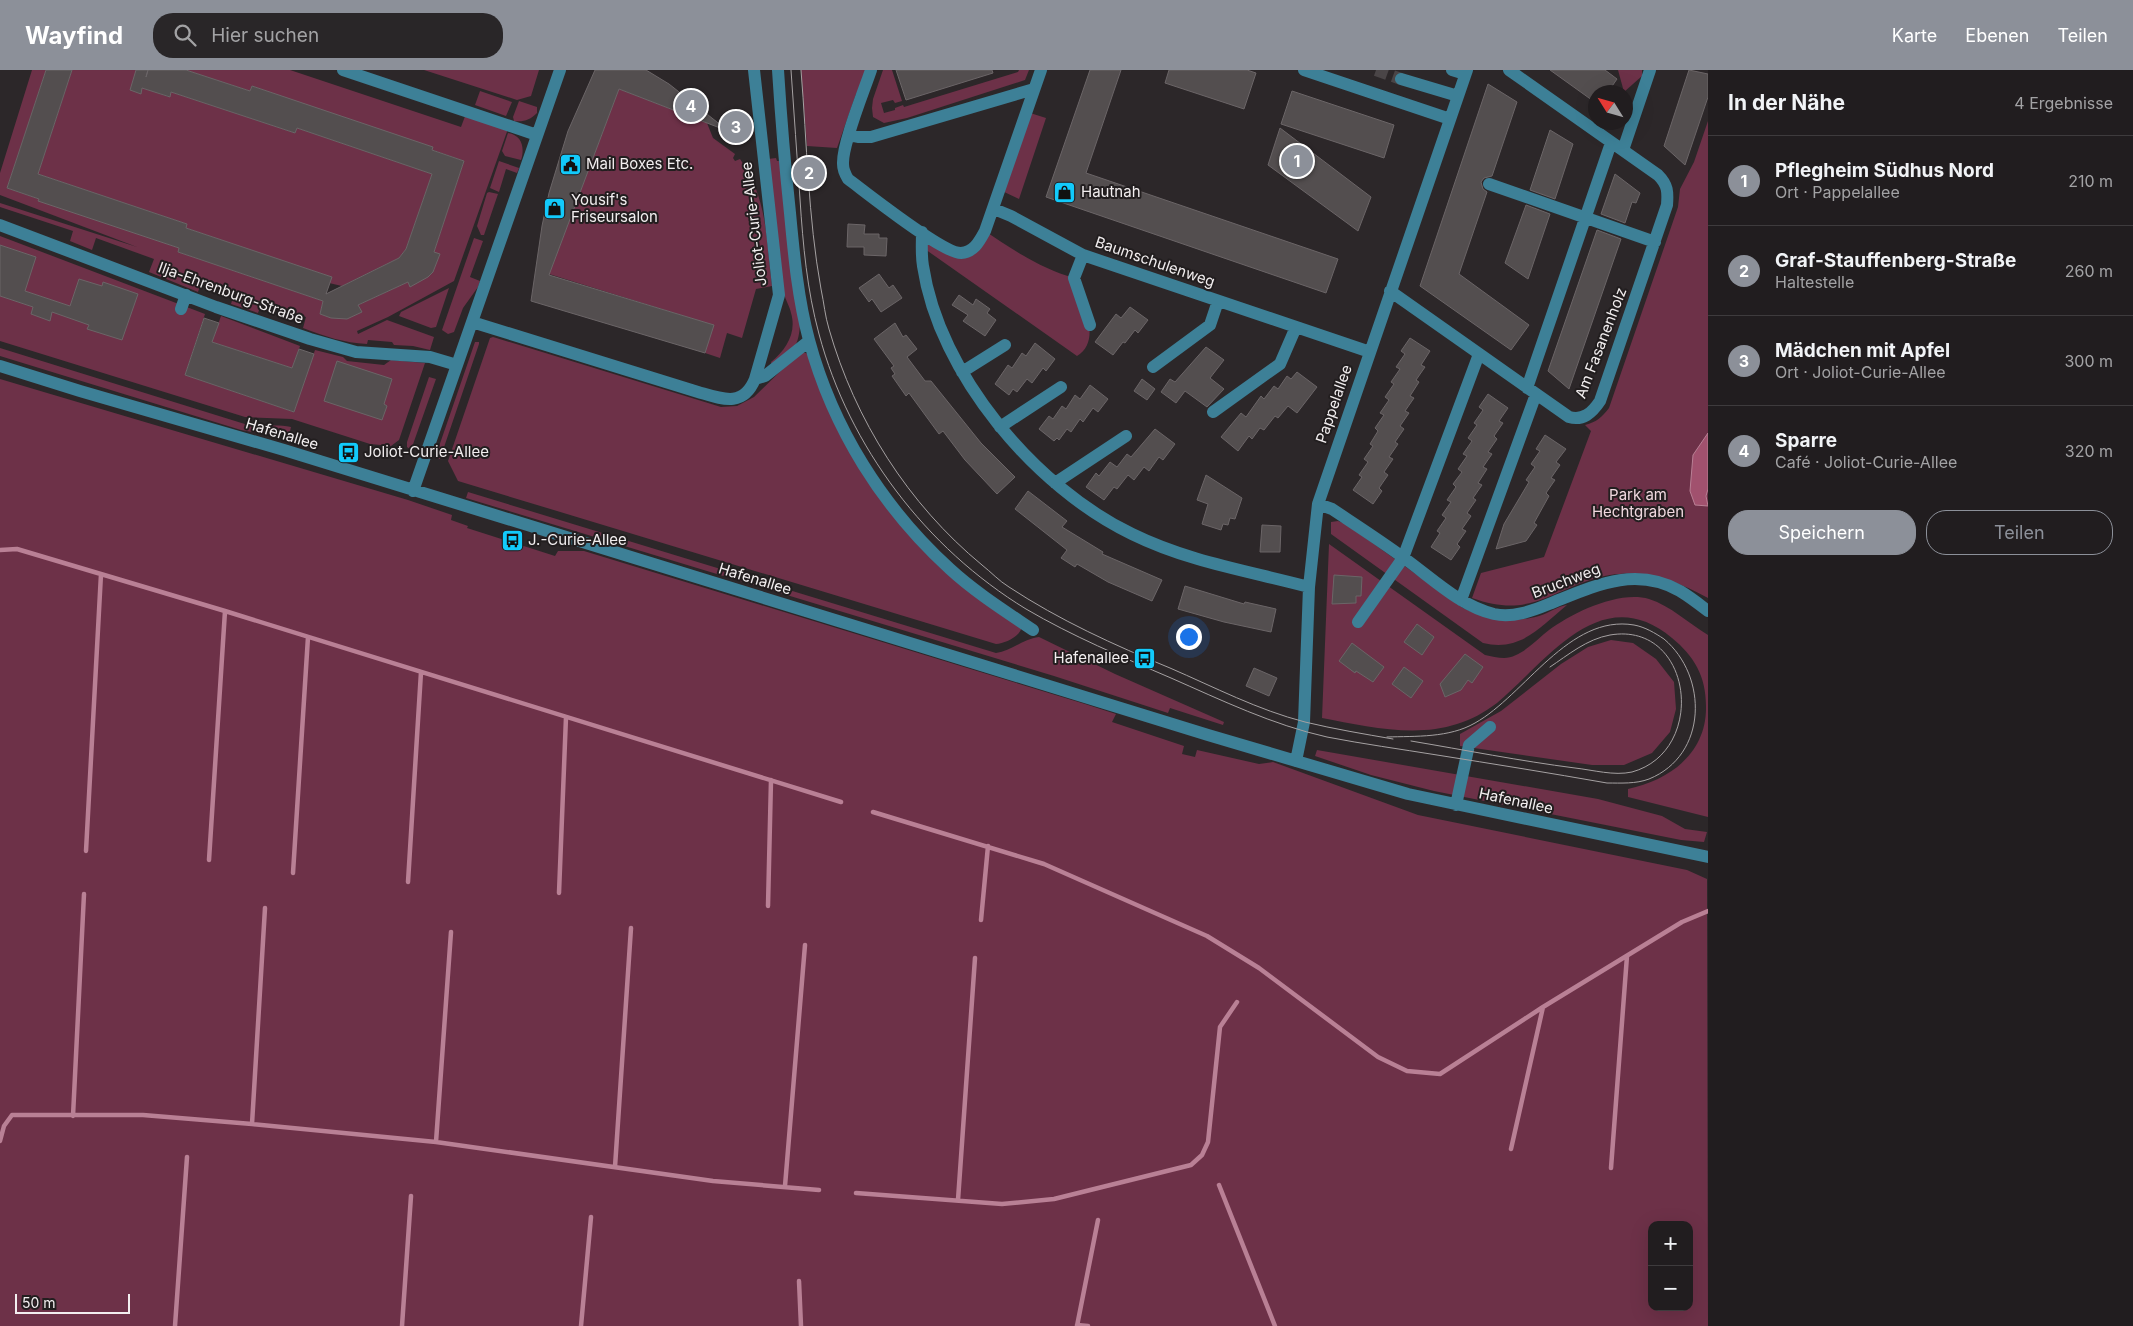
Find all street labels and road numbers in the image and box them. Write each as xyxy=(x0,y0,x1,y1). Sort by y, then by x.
street label: Joliot-Curie-Allee xyxy=(736,161,771,287)
street label: Baumschulenweg xyxy=(1093,232,1218,291)
street label: Ilja-Ehrenburg-Straße xyxy=(156,257,307,328)
street label: Am Fasanenholz xyxy=(1571,285,1630,401)
street label: Pappelallee xyxy=(1311,362,1356,446)
street label: Hafenallee xyxy=(243,413,321,454)
street label: Hafenallee xyxy=(716,558,794,599)
street label: Bruchweg xyxy=(1529,559,1603,602)
street label: Hafenallee xyxy=(1477,783,1555,818)

